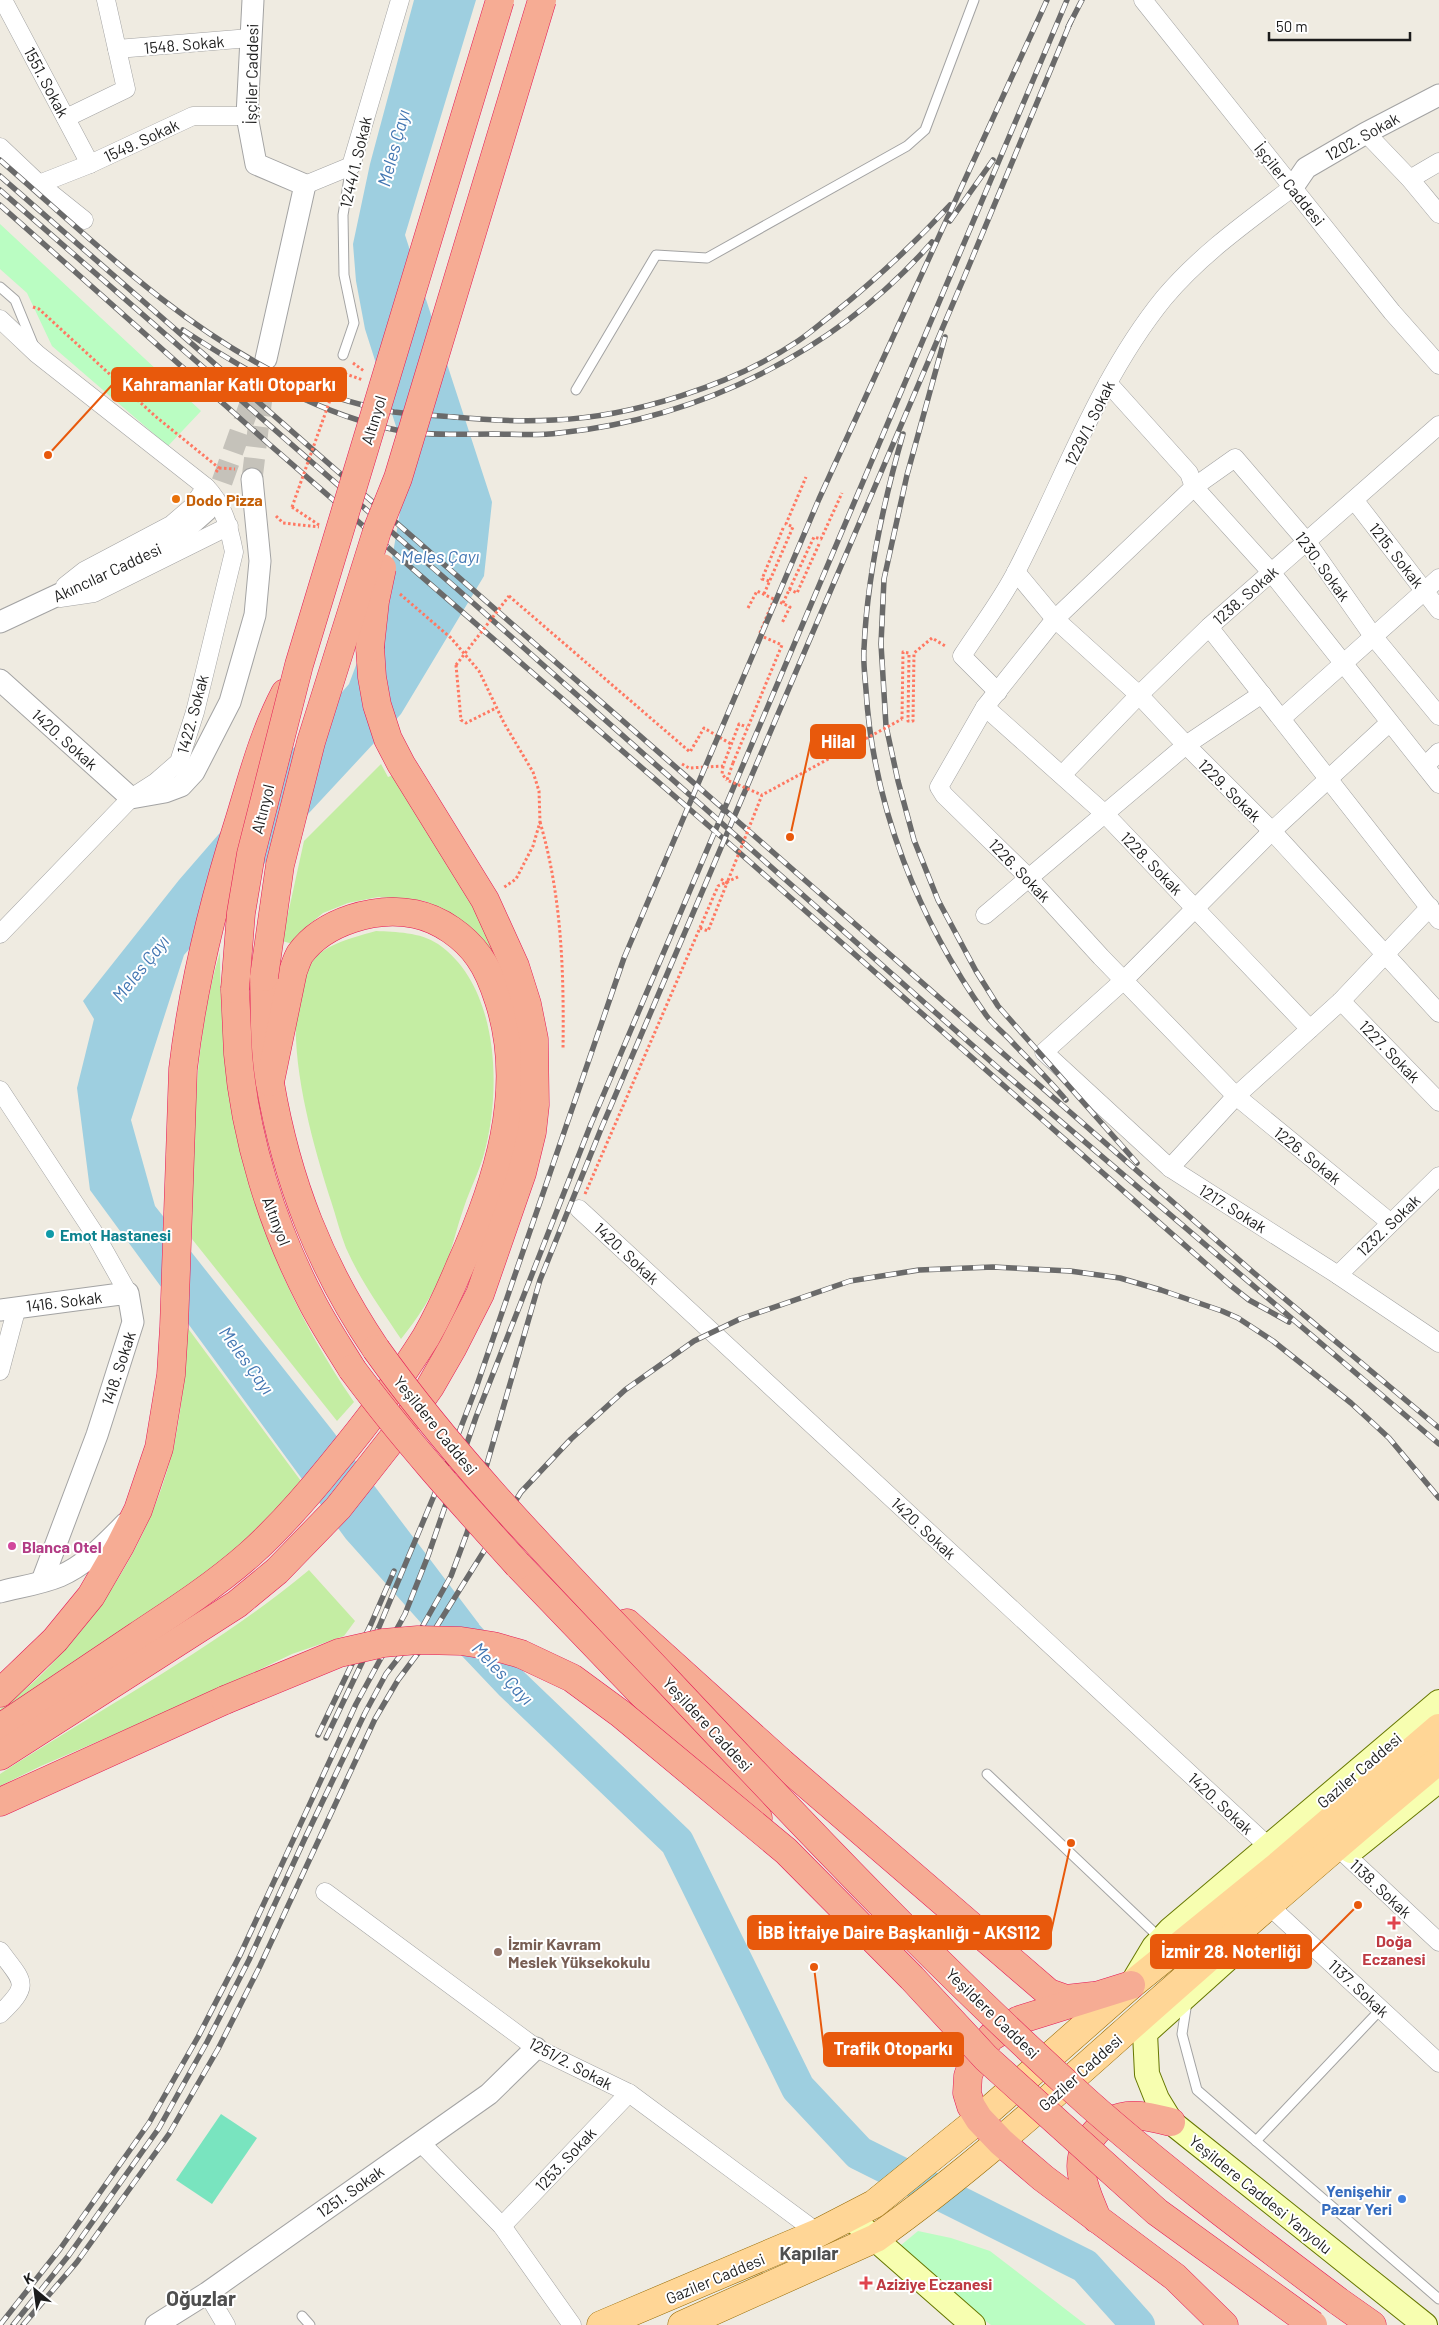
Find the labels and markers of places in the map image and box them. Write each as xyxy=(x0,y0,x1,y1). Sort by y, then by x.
callout: Kahramanlar Katlı Otoparkı xyxy=(112,368,346,401)
place label: Dodo Pizza xyxy=(186,490,263,509)
marker: Dodo Pizza xyxy=(170,493,182,505)
callout: Hilal xyxy=(811,725,865,758)
place label: Emot Hastanesi xyxy=(60,1225,171,1244)
marker: Emot Hastanesi xyxy=(44,1228,56,1240)
place label: Blanca Otel xyxy=(22,1537,102,1556)
marker: Blanca Otel xyxy=(6,1540,18,1552)
callout: İBB İtfaiye Daire Başkanlığı - AKS112 xyxy=(748,1916,1051,1949)
marker: Doğa Eczanesi xyxy=(1388,1917,1400,1929)
place label: Doğa Eczanesi xyxy=(1362,1931,1426,1968)
place label: İzmir Kavram Meslek Yüksekokulu xyxy=(508,1934,650,1971)
callout: İzmir 28. Noterliği xyxy=(1151,1935,1311,1968)
marker: İzmir Kavram Meslek Yüksekokulu xyxy=(492,1946,504,1958)
callout: Trafik Otoparkı xyxy=(824,2033,963,2066)
place label: Yenişehir Pazar Yeri xyxy=(1321,2181,1392,2218)
marker: Yenişehir Pazar Yeri xyxy=(1396,2193,1408,2205)
place label: Aziziye Eczanesi xyxy=(876,2274,992,2293)
marker: Aziziye Eczanesi xyxy=(860,2277,872,2289)

